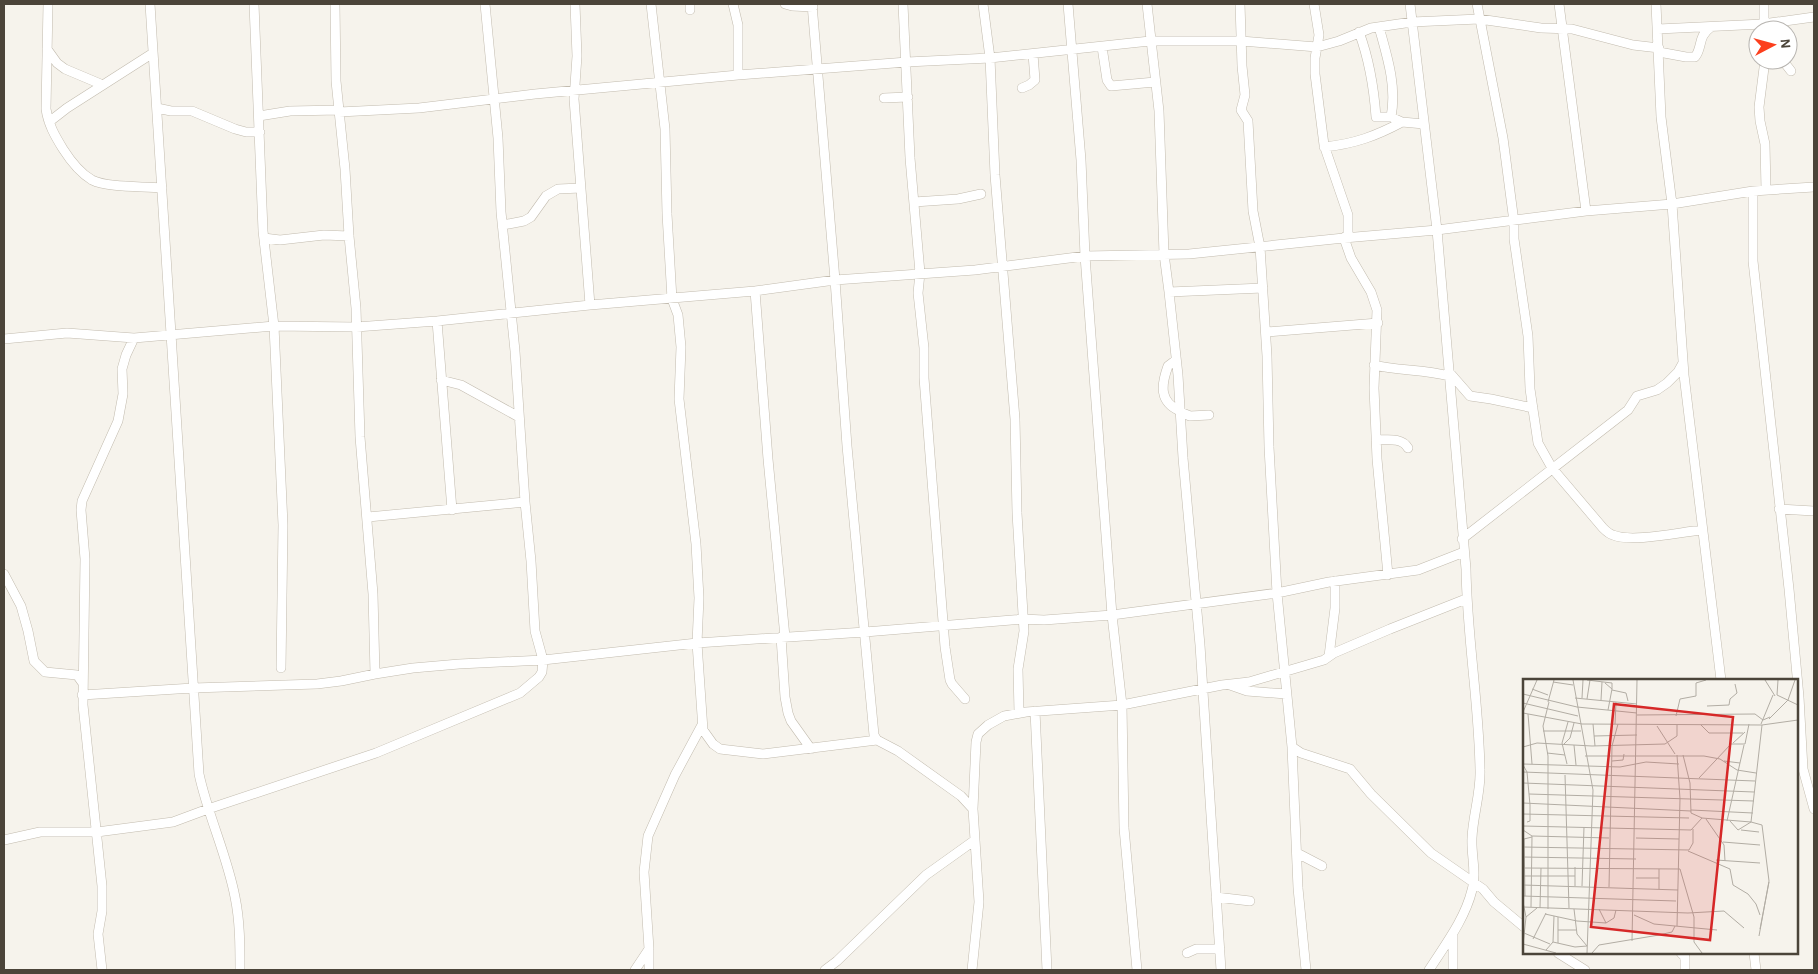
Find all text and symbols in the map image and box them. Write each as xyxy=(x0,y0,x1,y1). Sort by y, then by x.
north arrow xyxy=(1748,20,1798,70)
text: N xyxy=(1777,38,1792,49)
inset map xyxy=(1523,679,1798,954)

